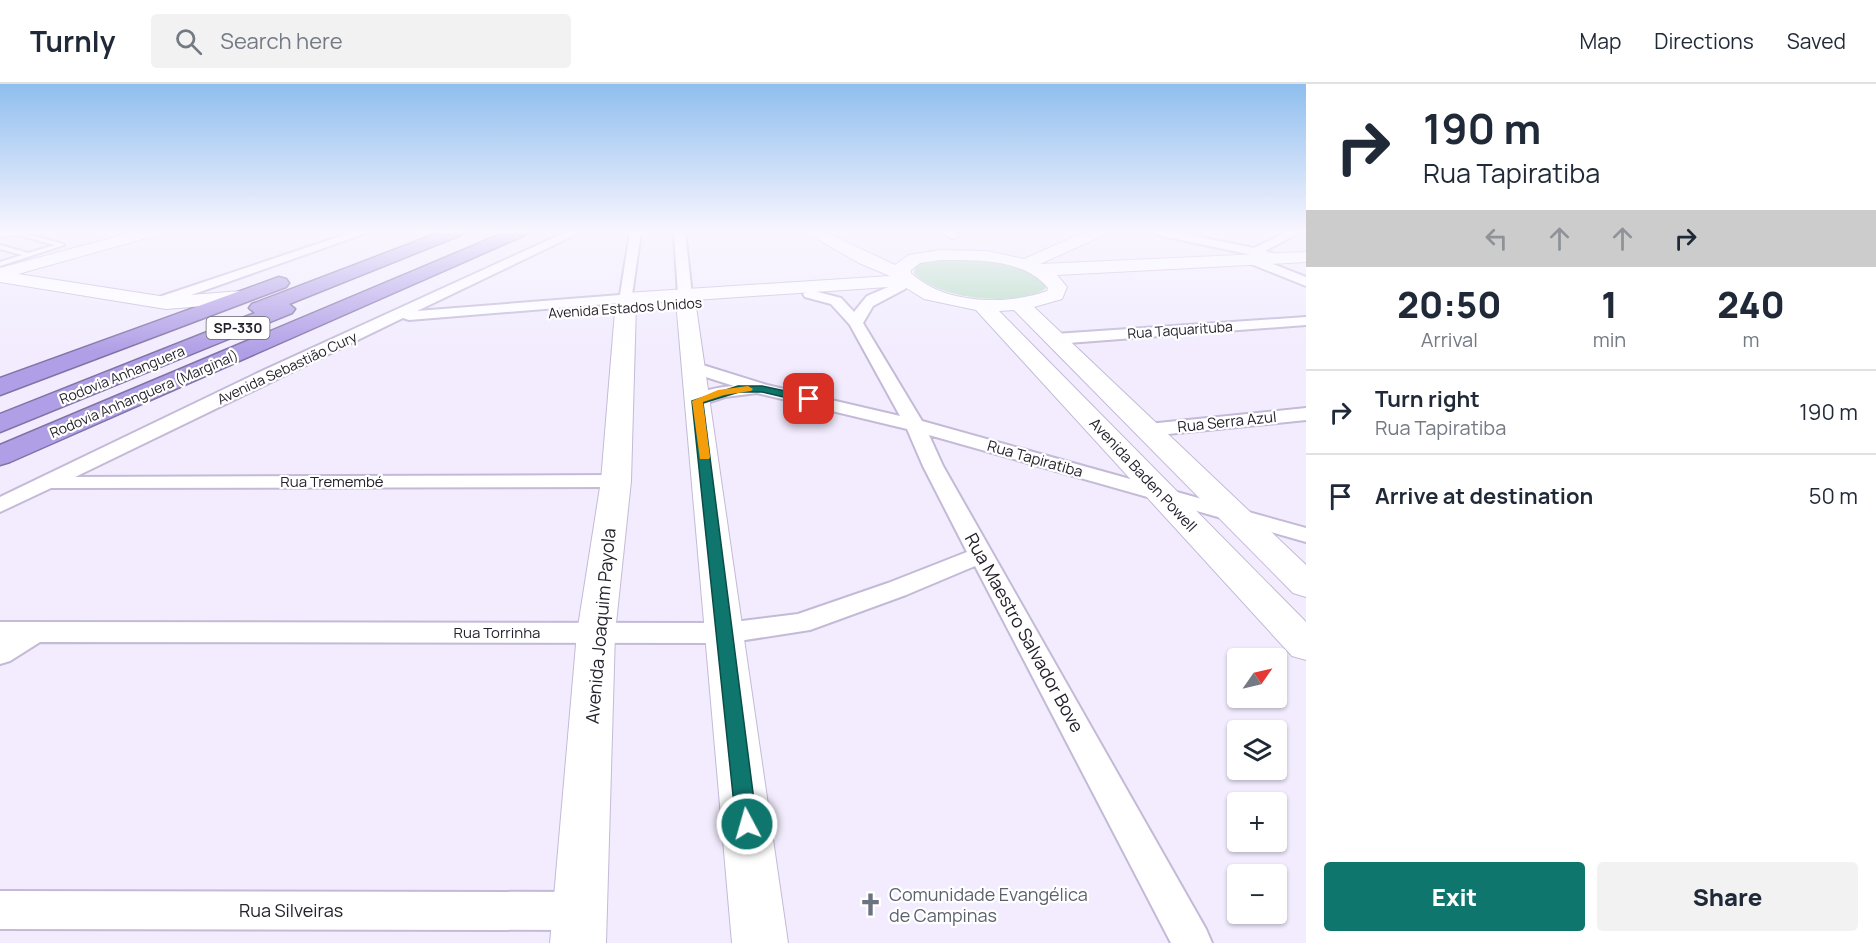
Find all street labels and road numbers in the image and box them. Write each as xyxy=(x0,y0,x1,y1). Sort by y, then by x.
street label: Avenida Estados Unidos xyxy=(547,293,703,322)
street label: Rua Taquarituba xyxy=(1127,316,1233,343)
road number: SP-330 xyxy=(206,317,270,339)
street label: Avenida Sebastião Cury xyxy=(214,327,360,408)
street label: Rodovia Anhanguera xyxy=(56,341,187,408)
street label: Rodovia Anhanguera (Marginal) xyxy=(47,345,241,442)
street label: Rua Serra Azul xyxy=(1176,406,1277,437)
street label: Avenida Baden Powell xyxy=(1085,413,1202,536)
street label: Rua Tapiratiba xyxy=(985,435,1085,482)
street label: Rua Tremembé xyxy=(280,471,384,492)
street label: Avenida Joaquim Payola xyxy=(580,527,621,725)
street label: Rua Maestro Salvador Bove xyxy=(960,529,1090,736)
street label: Rua Torrinha xyxy=(454,622,540,643)
street label: Rua Silveiras xyxy=(239,898,343,922)

